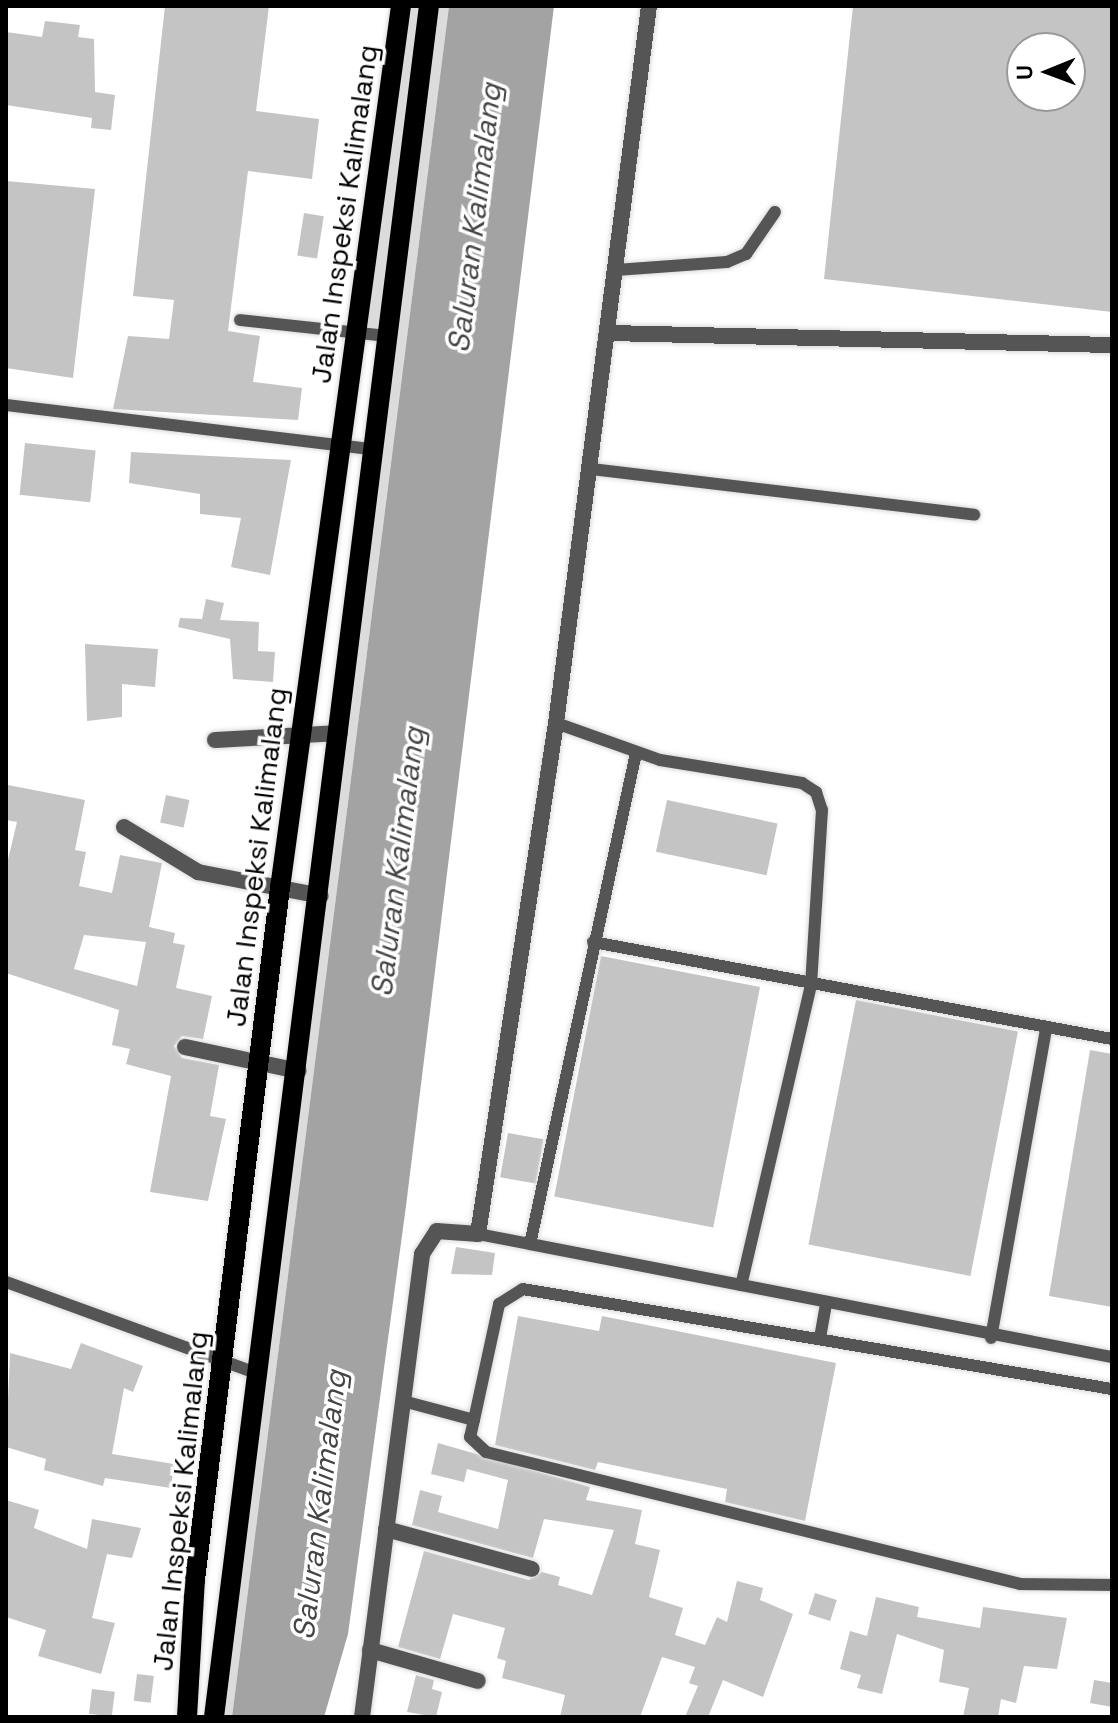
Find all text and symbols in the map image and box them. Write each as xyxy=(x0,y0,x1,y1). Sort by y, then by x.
north arrow xyxy=(1006,32,1086,112)
street label: Jalan Inspeksi Kalimalang xyxy=(304,43,384,385)
text: U xyxy=(1010,65,1038,80)
water label: Saluran Kalimalang xyxy=(441,81,509,355)
street label: Jalan Inspeksi Kalimalang xyxy=(219,686,293,1028)
water label: Saluran Kalimalang xyxy=(364,725,432,999)
street label: Jalan Inspeksi Kalimalang xyxy=(145,1329,215,1673)
water label: Saluran Kalimalang xyxy=(286,1368,354,1642)

